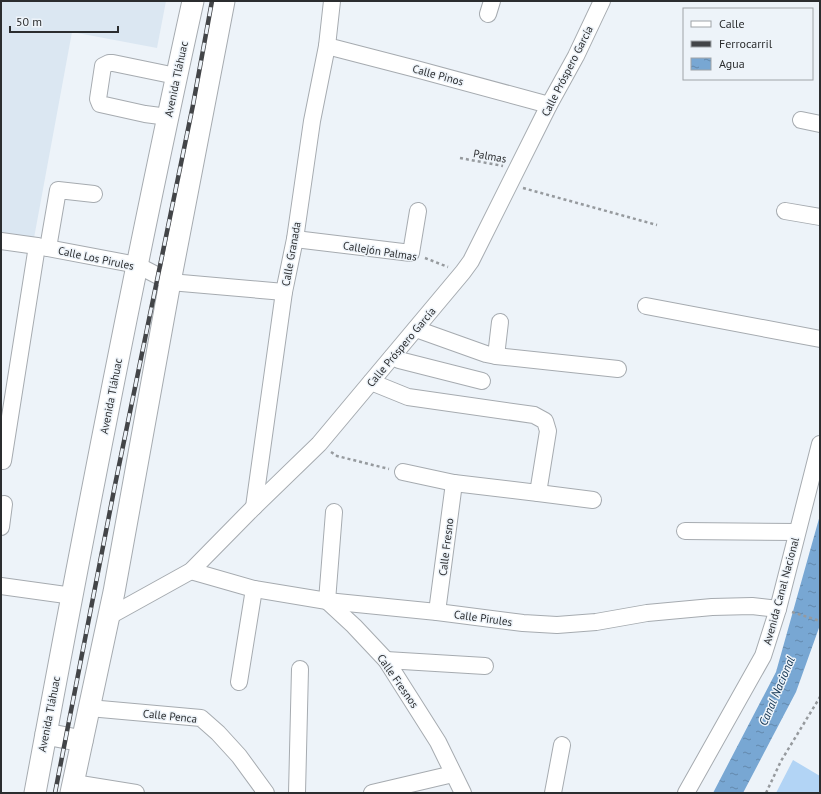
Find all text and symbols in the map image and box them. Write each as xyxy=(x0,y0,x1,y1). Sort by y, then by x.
scale bar xyxy=(10,8,118,34)
legend xyxy=(683,8,813,80)
text: 50 m xyxy=(16,14,42,29)
text: Calle xyxy=(719,16,745,31)
street label: Calle Próspero García xyxy=(538,23,596,119)
text: Ferrocarril xyxy=(719,36,773,51)
street label: Avenida Tláhuac xyxy=(161,40,191,118)
text: Agua xyxy=(719,56,745,71)
street label: Calle Pinos xyxy=(411,61,465,89)
street label: Palmas xyxy=(472,146,508,166)
street label: Calle Granada xyxy=(278,221,304,287)
street label: Callejón Palmas xyxy=(342,238,418,264)
street label: Calle Los Pirules xyxy=(57,243,136,273)
street label: Calle Próspero García xyxy=(364,304,438,390)
street label: Avenida Tláhuac xyxy=(97,357,125,435)
street label: Calle Fresno xyxy=(436,517,456,577)
street label: Avenida Canal Nacional xyxy=(760,535,802,646)
street label: Calle Pirules xyxy=(453,607,513,629)
street label: Calle Fresnos xyxy=(374,651,422,711)
water label: Canal Nacional xyxy=(755,653,798,728)
street label: Avenida Tláhuac xyxy=(35,675,63,753)
street label: Calle Penca xyxy=(142,706,198,726)

